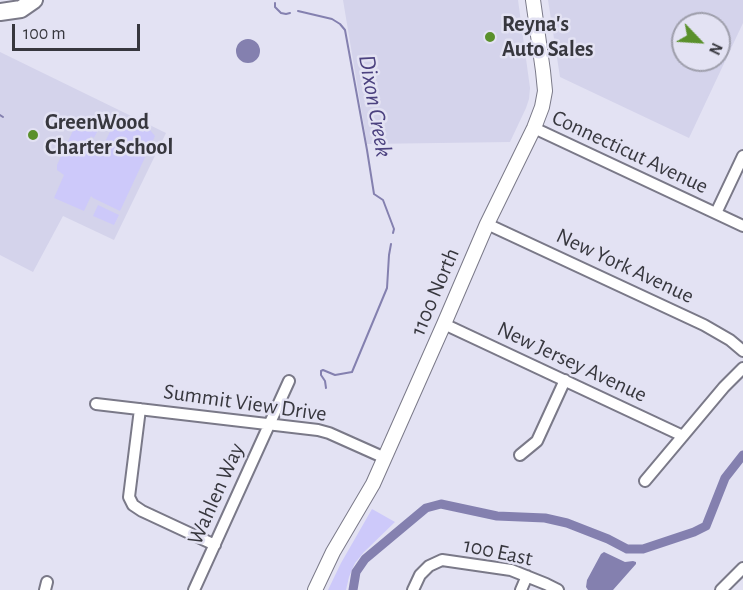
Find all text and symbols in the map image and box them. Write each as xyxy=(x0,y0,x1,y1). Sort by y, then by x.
place label: Reyna's Auto Sales xyxy=(502,11,594,62)
scale bar xyxy=(15,12,142,50)
north arrow xyxy=(671,12,731,72)
text: 100 m xyxy=(23,25,66,43)
marker: Reyna's Auto Sales xyxy=(483,30,497,44)
text: N xyxy=(706,40,725,57)
water label: Dixon Creek xyxy=(352,53,398,159)
street label: Connecticut Avenue xyxy=(548,104,712,200)
place label: GreenWood Charter School xyxy=(45,109,173,160)
marker: GreenWood Charter School xyxy=(26,128,40,142)
street label: New York Avenue xyxy=(552,223,698,309)
street label: 1100 North xyxy=(405,244,465,340)
street label: New Jersey Avenue xyxy=(493,316,651,408)
street label: Summit View Drive xyxy=(162,378,328,428)
street label: Wahlen Way xyxy=(182,439,250,549)
street label: 100 East xyxy=(461,532,535,572)

